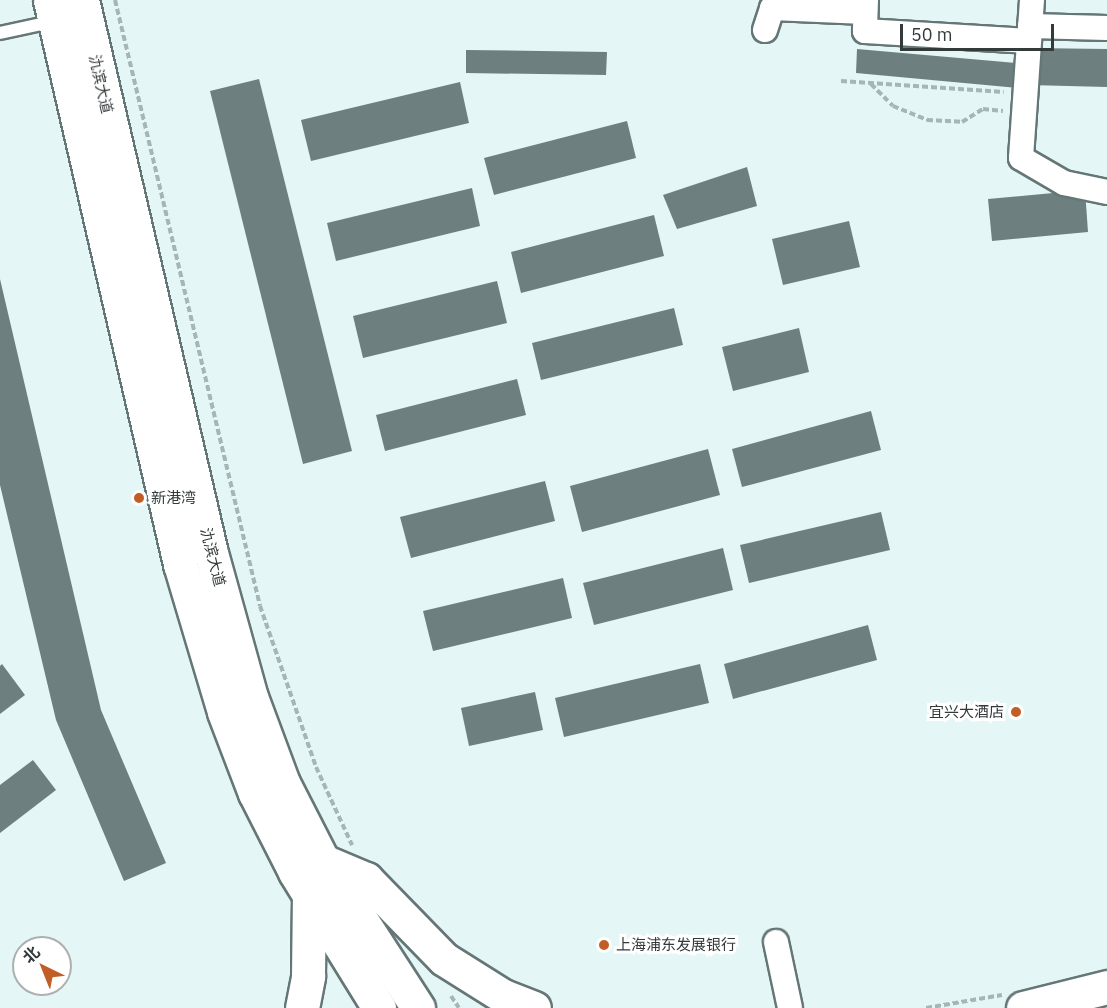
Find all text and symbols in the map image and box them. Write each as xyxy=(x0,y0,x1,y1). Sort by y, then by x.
scale bar xyxy=(903,12,1058,50)
text: 50 m xyxy=(911,23,953,46)
street label: 氿滨大道 xyxy=(85,53,117,115)
place label: 新港湾 xyxy=(151,489,196,507)
marker: 新港湾 xyxy=(132,491,146,505)
street label: 氿滨大道 xyxy=(197,526,229,588)
place label: 宜兴大酒店 xyxy=(929,703,1004,721)
marker: 宜兴大酒店 xyxy=(1009,705,1023,719)
north arrow xyxy=(12,936,72,996)
place label: 上海浦东发展银行 xyxy=(616,936,736,954)
marker: 上海浦东发展银行 xyxy=(597,938,611,952)
text: 北 xyxy=(18,942,44,967)

